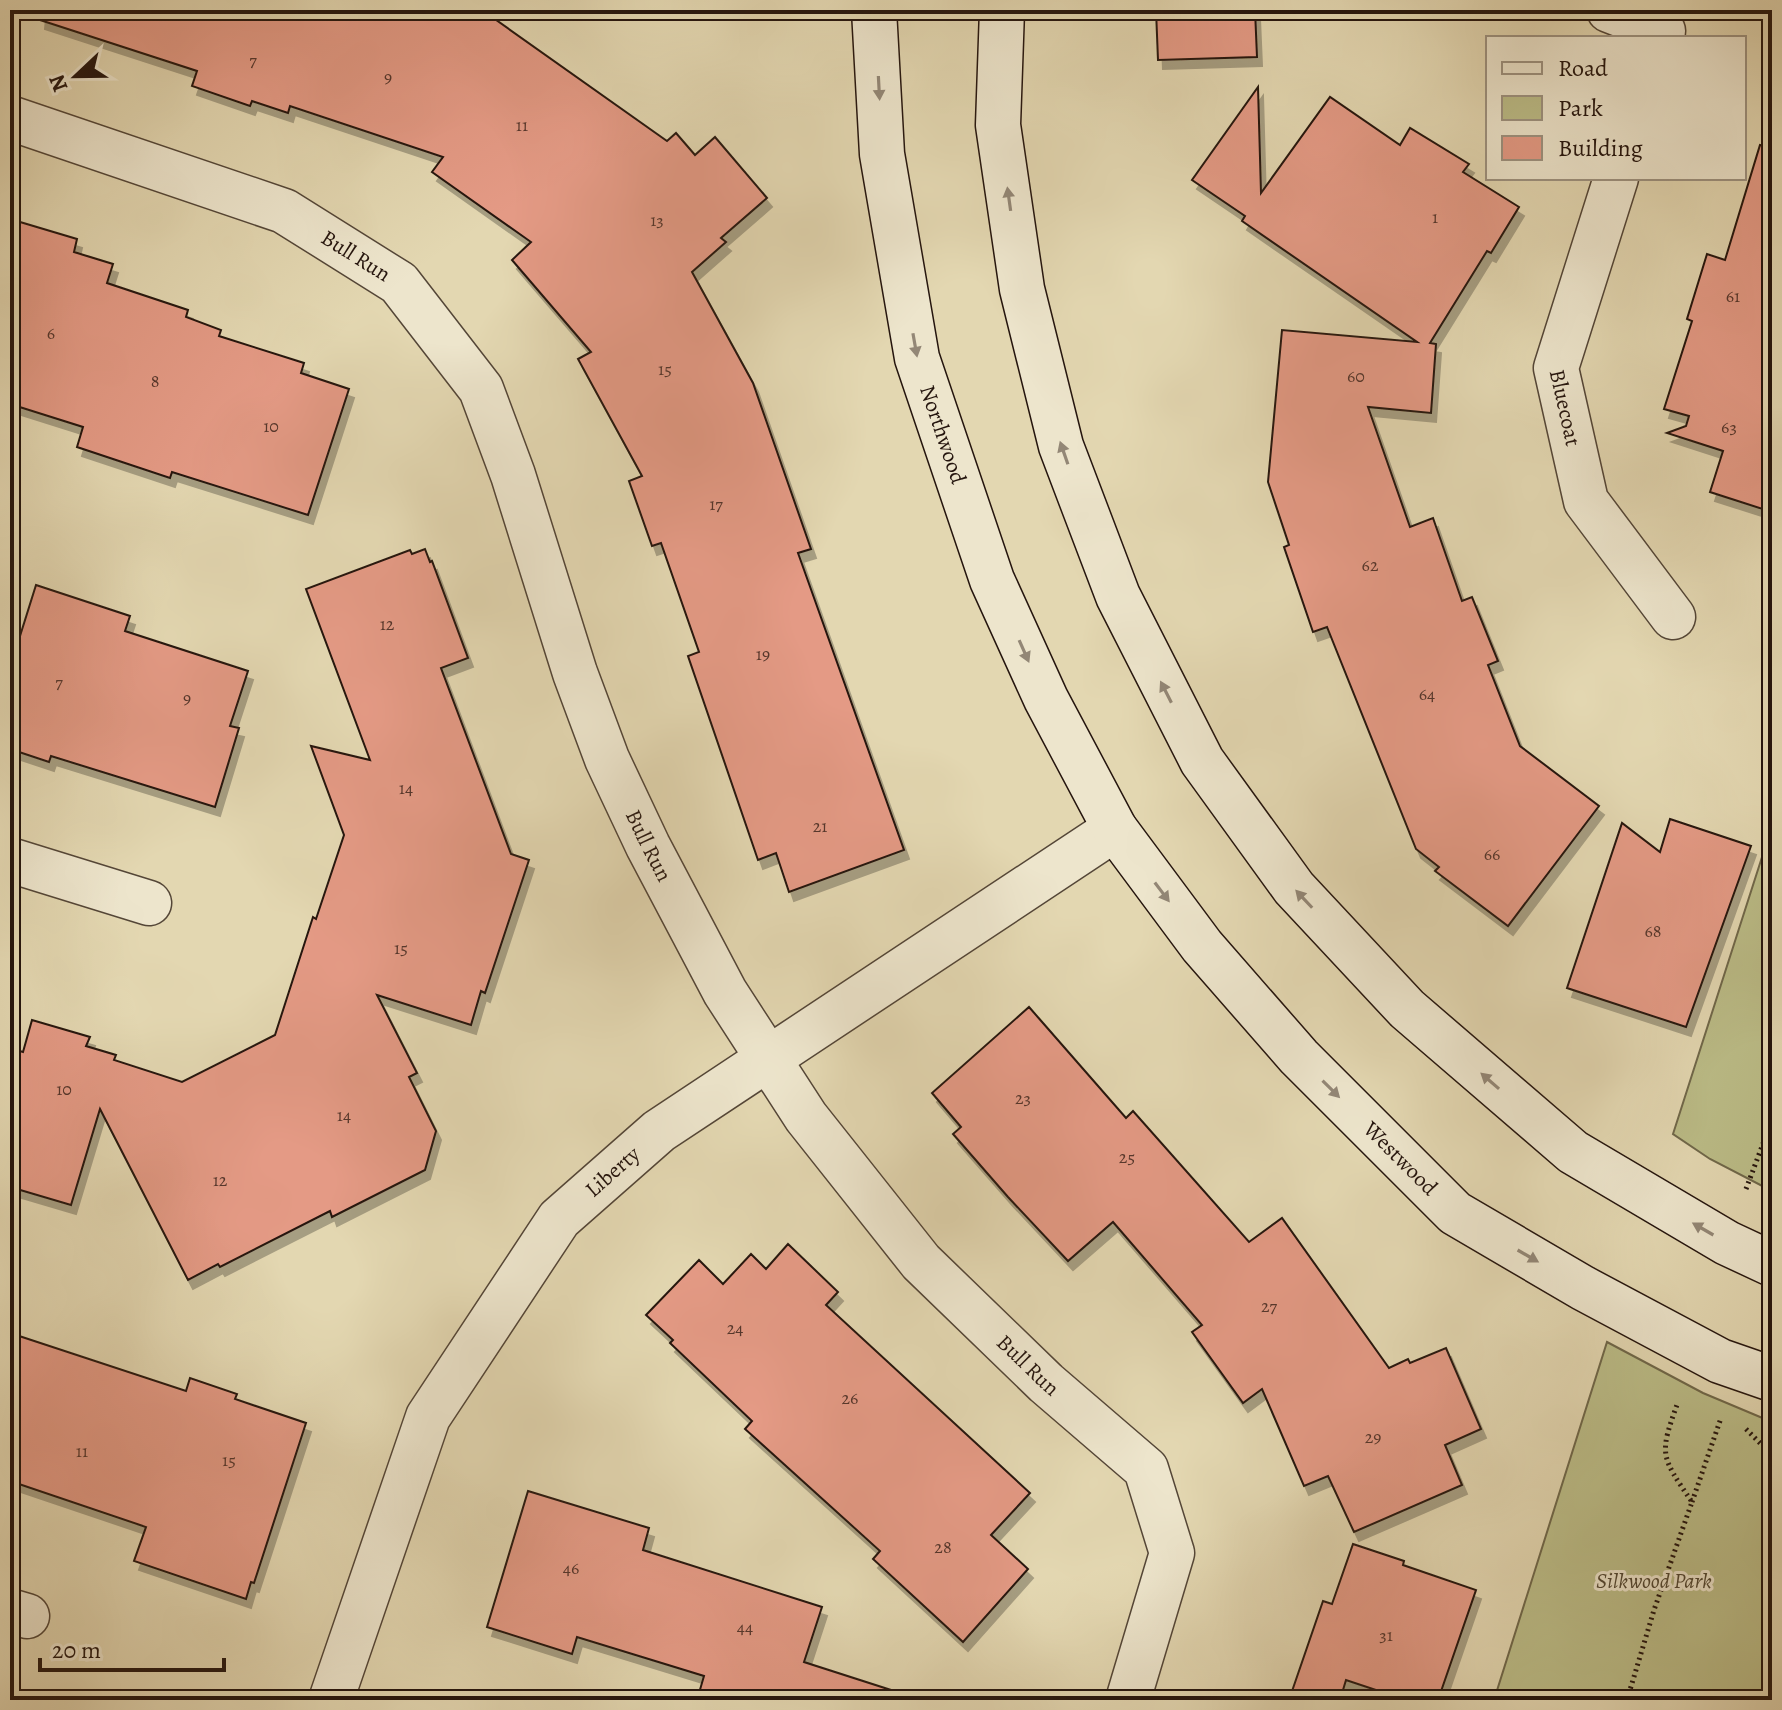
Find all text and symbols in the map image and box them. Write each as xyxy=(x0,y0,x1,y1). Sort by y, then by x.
north arrow xyxy=(36,36,116,116)
legend xyxy=(1486,36,1746,180)
house number: 7 xyxy=(249,48,257,72)
text: Road xyxy=(1558,52,1608,84)
house number: 9 xyxy=(384,65,392,89)
text: N xyxy=(41,70,75,96)
one-way arrow xyxy=(872,76,885,101)
text: Park xyxy=(1558,92,1603,124)
house number: 11 xyxy=(516,113,528,137)
text: Building xyxy=(1558,132,1643,164)
one-way arrow xyxy=(1002,186,1015,211)
house number: 1 xyxy=(1432,205,1438,229)
house number: 13 xyxy=(650,208,664,232)
street label: Bull Run xyxy=(315,223,396,289)
house number: 61 xyxy=(1726,284,1740,308)
house number: 6 xyxy=(47,321,55,345)
one-way arrow xyxy=(909,333,922,358)
house number: 15 xyxy=(658,357,672,381)
house number: 60 xyxy=(1347,364,1365,388)
street label: Bluecoat xyxy=(1542,367,1588,449)
house number: 8 xyxy=(151,369,159,393)
street label: Northwood xyxy=(912,381,974,488)
house number: 10 xyxy=(263,414,279,438)
house number: 63 xyxy=(1721,415,1737,439)
one-way arrow xyxy=(1057,441,1070,465)
house number: 17 xyxy=(709,492,723,516)
house number: 62 xyxy=(1362,553,1379,577)
house number: 12 xyxy=(380,612,395,636)
one-way arrow xyxy=(1018,639,1031,663)
house number: 19 xyxy=(756,642,770,666)
house number: 7 xyxy=(55,670,63,694)
one-way arrow xyxy=(1160,680,1173,703)
house number: 64 xyxy=(1419,682,1435,706)
house number: 9 xyxy=(183,686,191,710)
house number: 14 xyxy=(399,776,413,800)
street label: Bull Run xyxy=(618,805,679,887)
house number: 21 xyxy=(813,814,827,838)
house number: 66 xyxy=(1484,842,1500,866)
one-way arrow xyxy=(1153,882,1169,902)
one-way arrow xyxy=(1296,890,1314,909)
house number: 68 xyxy=(1644,919,1662,943)
house number: 15 xyxy=(394,936,408,960)
one-way arrow xyxy=(1480,1072,1500,1090)
house number: 10 xyxy=(56,1077,72,1101)
one-way arrow xyxy=(1321,1079,1340,1098)
house number: 23 xyxy=(1015,1086,1031,1110)
house number: 14 xyxy=(337,1103,351,1127)
street label: Westwood xyxy=(1356,1114,1444,1202)
street label: Liberty xyxy=(579,1139,647,1204)
house number: 25 xyxy=(1119,1145,1135,1169)
house number: 12 xyxy=(213,1168,228,1192)
one-way arrow xyxy=(1691,1222,1714,1236)
one-way arrow xyxy=(1517,1248,1539,1262)
house number: 27 xyxy=(1261,1294,1277,1318)
house number: 24 xyxy=(727,1316,743,1340)
street label: Bull Run xyxy=(990,1328,1066,1403)
house number: 26 xyxy=(842,1386,858,1410)
house number: 29 xyxy=(1365,1425,1381,1449)
house number: 11 xyxy=(76,1439,88,1463)
house number: 15 xyxy=(222,1448,236,1472)
house number: 28 xyxy=(934,1535,952,1559)
house number: 46 xyxy=(563,1556,579,1580)
park label: Silkwood Park xyxy=(1596,1566,1712,1596)
house number: 44 xyxy=(737,1615,753,1639)
scale bar xyxy=(40,1622,224,1672)
house number: 31 xyxy=(1379,1623,1393,1647)
text: 20 m xyxy=(52,1634,101,1666)

